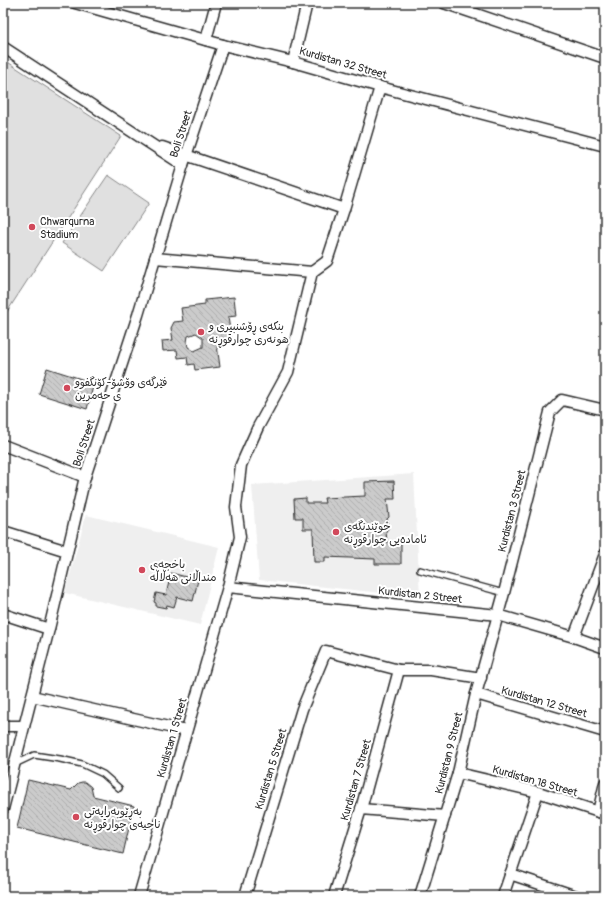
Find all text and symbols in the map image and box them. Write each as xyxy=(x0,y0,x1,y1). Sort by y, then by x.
street label: Kurdistan 32 Street xyxy=(298,44,389,82)
street label: Boli Street xyxy=(167,108,195,159)
place label: Chwarqurna Stadium xyxy=(40,215,94,241)
marker: Chwarqurna Stadium xyxy=(27,222,37,232)
place label: بنکەی ڕۆشنبیری و هونەری چوارقوڕنە xyxy=(208,320,289,348)
marker: بنکەی ڕۆشنبیری و هونەری چوارقوڕنە xyxy=(196,327,206,337)
place label: فێرگەی وۆشۆ-کۆنگفوو ی حەمرین xyxy=(74,376,167,402)
marker: فێرگەی وۆشۆ-کۆنگفوو ی حەمرین xyxy=(62,383,72,393)
street label: Boli Street xyxy=(70,417,98,468)
street label: Kurdistan 3 Street xyxy=(495,468,529,553)
place label: خوێندنگەی ئامادەیی چوارقوڕنە xyxy=(344,520,427,548)
marker: خوێندنگەی ئامادەیی چوارقوڕنە xyxy=(331,527,341,537)
place label: باخچەی منداڵانی هەڵاڵە xyxy=(150,558,216,585)
marker: باخچەی منداڵانی هەڵاڵە xyxy=(137,565,147,575)
street label: Kurdistan 2 Street xyxy=(377,584,463,606)
street label: Kurdistan 12 Street xyxy=(500,684,589,721)
street label: Kurdistan 1 Street xyxy=(154,696,190,779)
street label: Kurdistan 9 Street xyxy=(433,710,466,795)
street label: Kurdistan 5 Street xyxy=(252,726,290,811)
street label: Kurdistan 7 Street xyxy=(338,737,374,822)
street label: Kurdistan 18 Street xyxy=(491,763,580,800)
place label: بەڕێوبەرایەتی ناحیەی چوارقوڕنە xyxy=(84,805,160,833)
marker: بەڕێوبەرایەتی ناحیەی چوارقوڕنە xyxy=(71,812,81,822)

